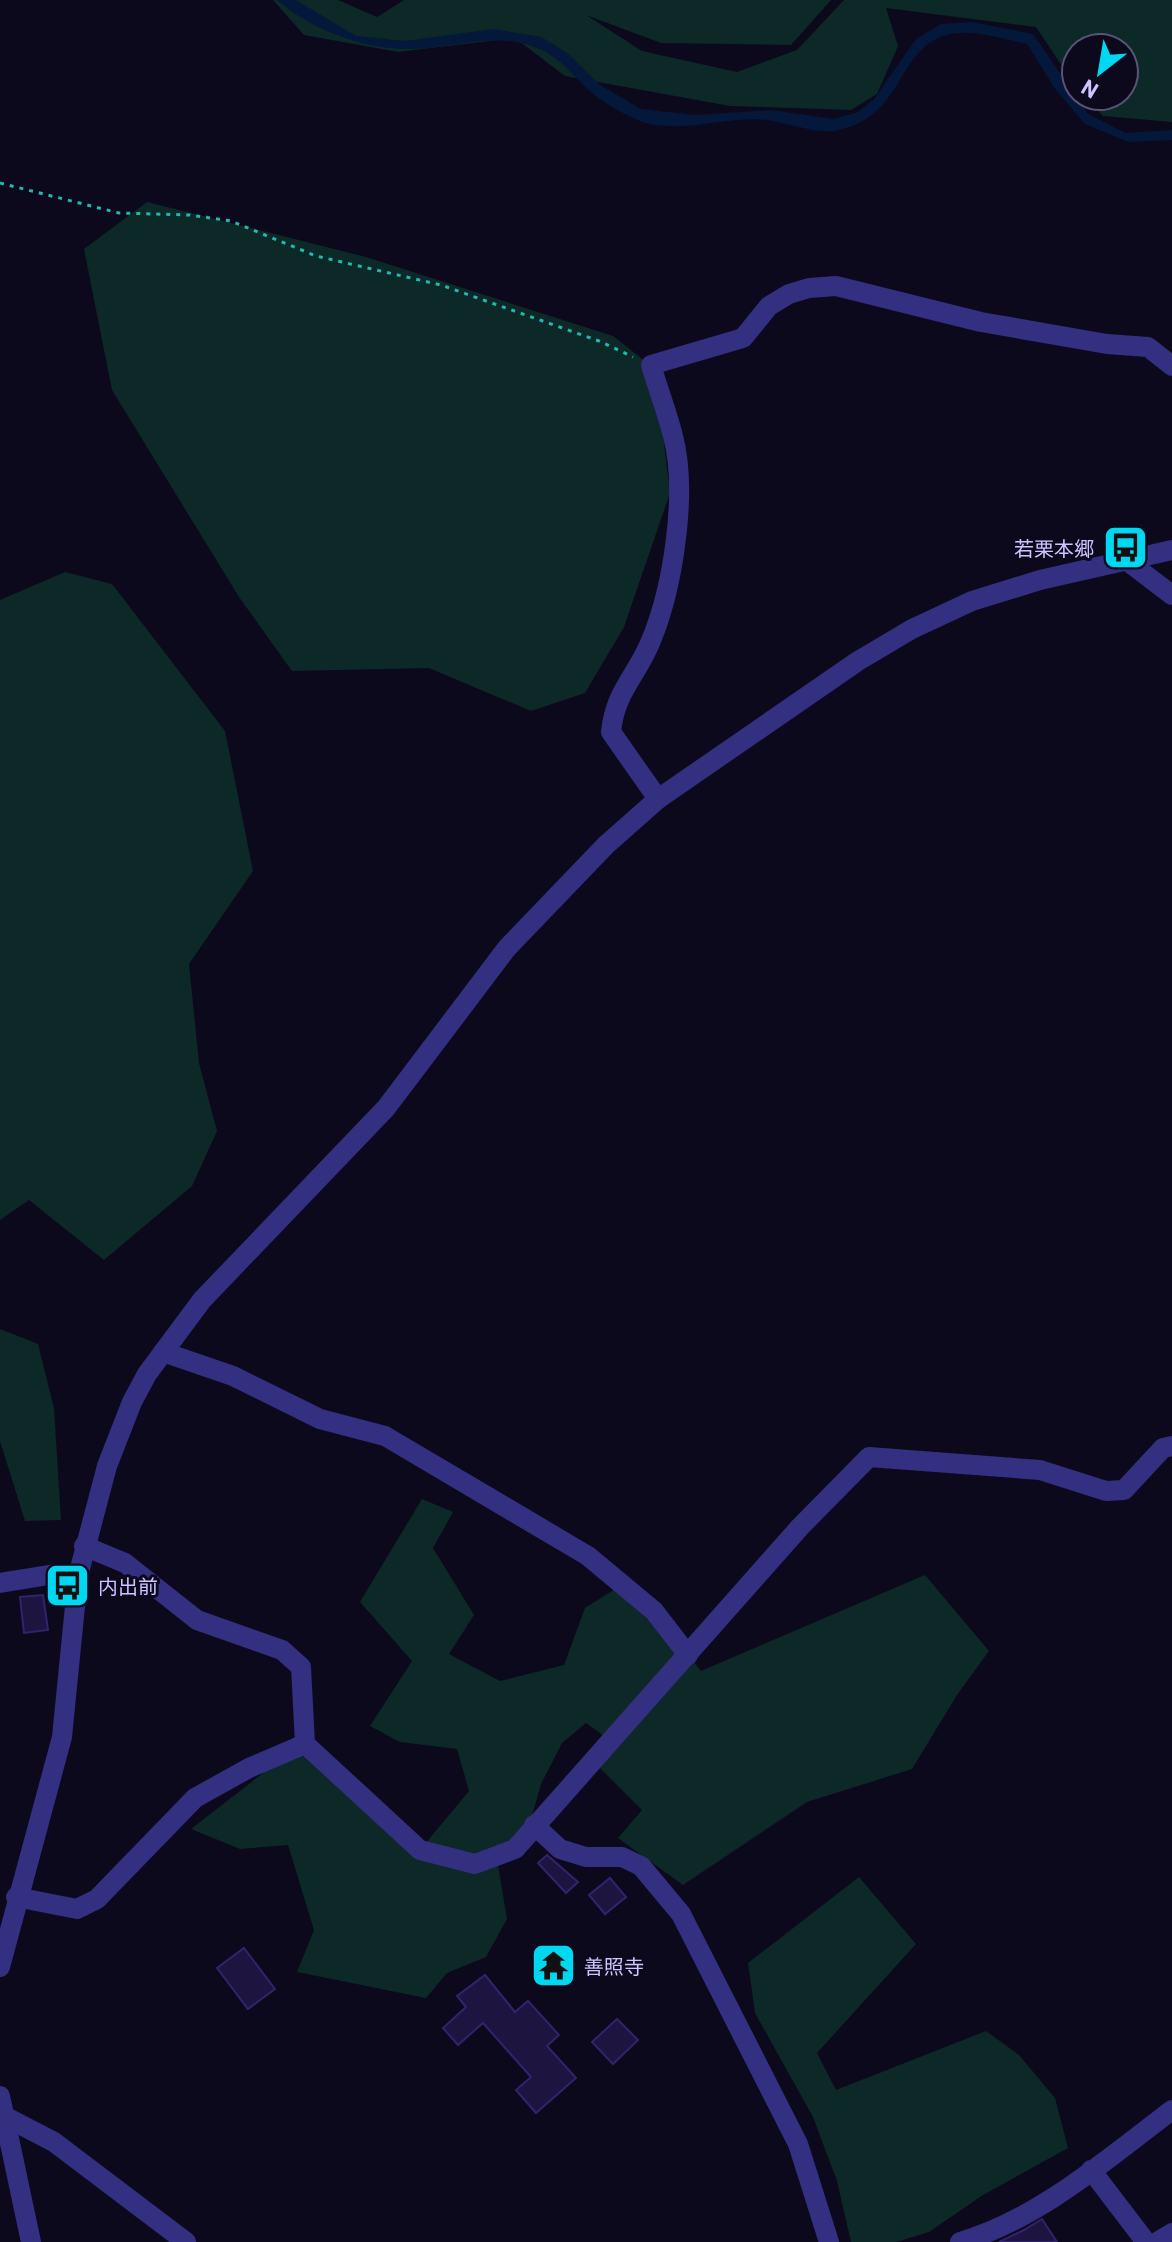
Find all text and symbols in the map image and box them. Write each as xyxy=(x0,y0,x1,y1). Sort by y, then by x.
north arrow xyxy=(1060,32,1140,112)
text: N xyxy=(1076,75,1102,105)
bus stop icon: 若栗本郷 xyxy=(1101,524,1149,572)
place label: 若栗本郷 xyxy=(1014,536,1094,560)
bus stop icon: 内出前 xyxy=(43,1562,91,1610)
place label: 内出前 xyxy=(98,1574,158,1598)
temple icon: 善照寺 xyxy=(529,1942,577,1990)
place label: 善照寺 xyxy=(584,1954,644,1978)

